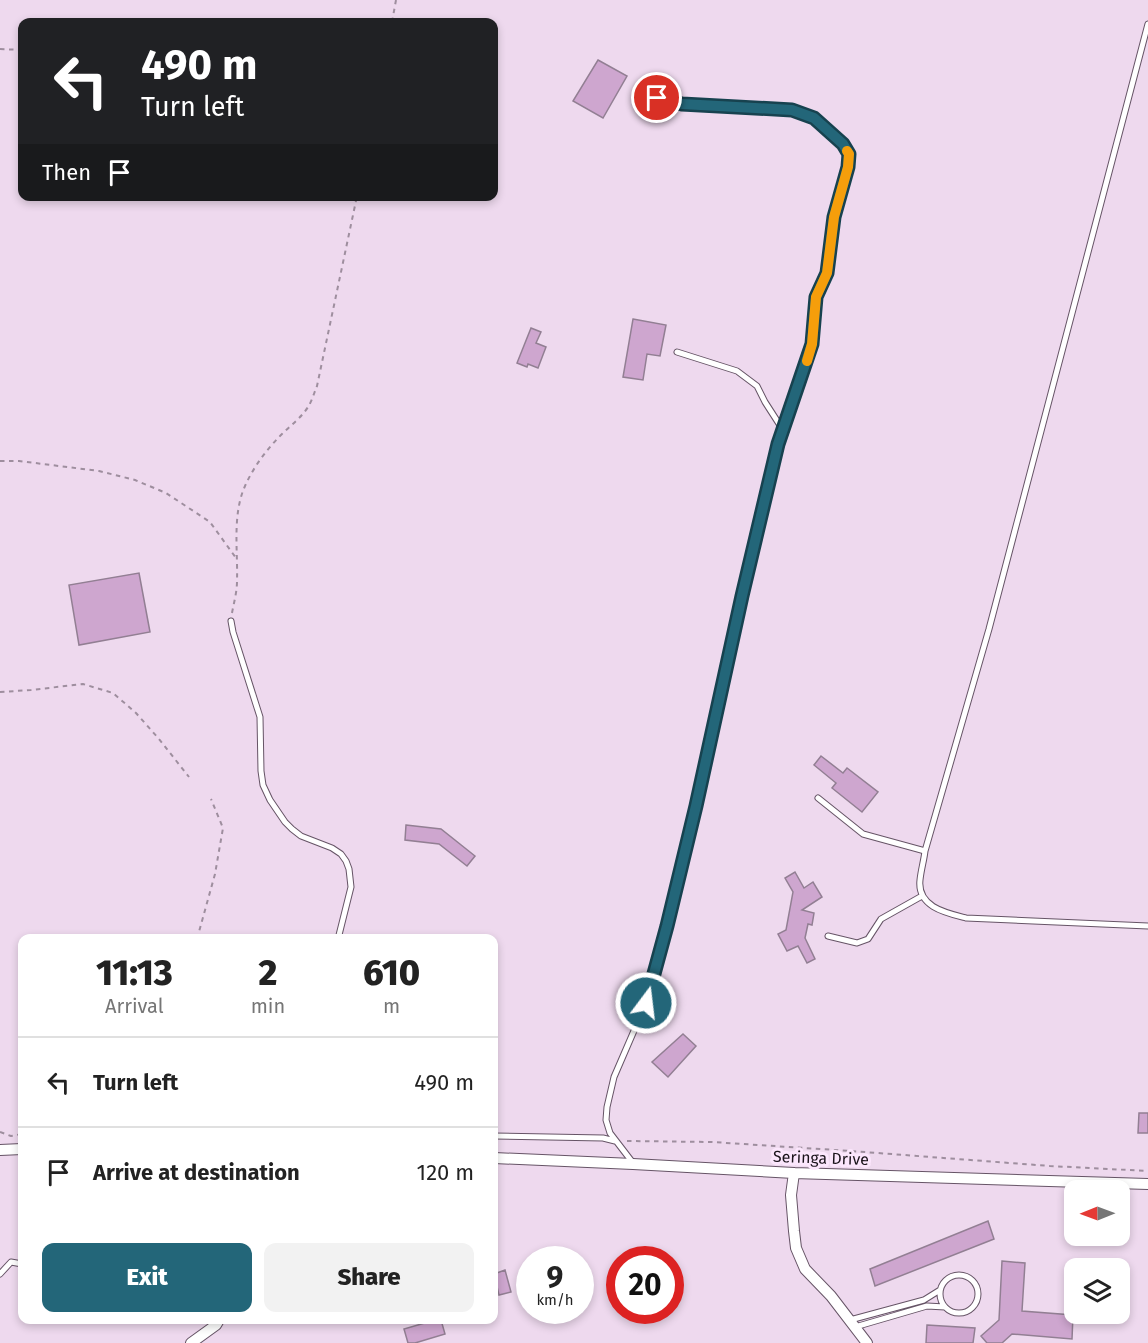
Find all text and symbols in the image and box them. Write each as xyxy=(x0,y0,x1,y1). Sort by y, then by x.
text: 490 m xyxy=(141,40,257,90)
icon: left xyxy=(42,42,120,120)
pin xyxy=(631,72,682,123)
icon: arrive xyxy=(640,81,673,114)
text: Turn left xyxy=(141,91,244,123)
icon: arrive xyxy=(103,156,136,189)
text: Then xyxy=(42,159,91,186)
text: 11:13 xyxy=(96,951,173,995)
text: 2 xyxy=(259,951,277,995)
text: 610 xyxy=(363,951,420,995)
position arrow xyxy=(614,971,678,1035)
text: Arrival xyxy=(105,994,164,1018)
text: min xyxy=(251,994,285,1018)
text: m xyxy=(383,994,400,1018)
icon: left xyxy=(42,1066,75,1099)
text: Turn left xyxy=(93,1069,178,1096)
text: 490 m xyxy=(414,1069,474,1096)
street label: Seringa Drive xyxy=(773,1147,869,1169)
icon: arrive xyxy=(42,1156,75,1189)
text: Arrive at destination xyxy=(93,1159,300,1186)
text: 120 m xyxy=(417,1159,474,1186)
north arrow xyxy=(1064,1180,1130,1246)
map controls xyxy=(1064,1180,1130,1324)
button: Exit xyxy=(42,1243,252,1312)
button: Share xyxy=(264,1243,474,1312)
speed limit sign: 20 xyxy=(606,1246,684,1324)
button: layers xyxy=(1064,1258,1130,1324)
text: 9 xyxy=(547,1260,563,1296)
text: km/h xyxy=(536,1291,574,1309)

